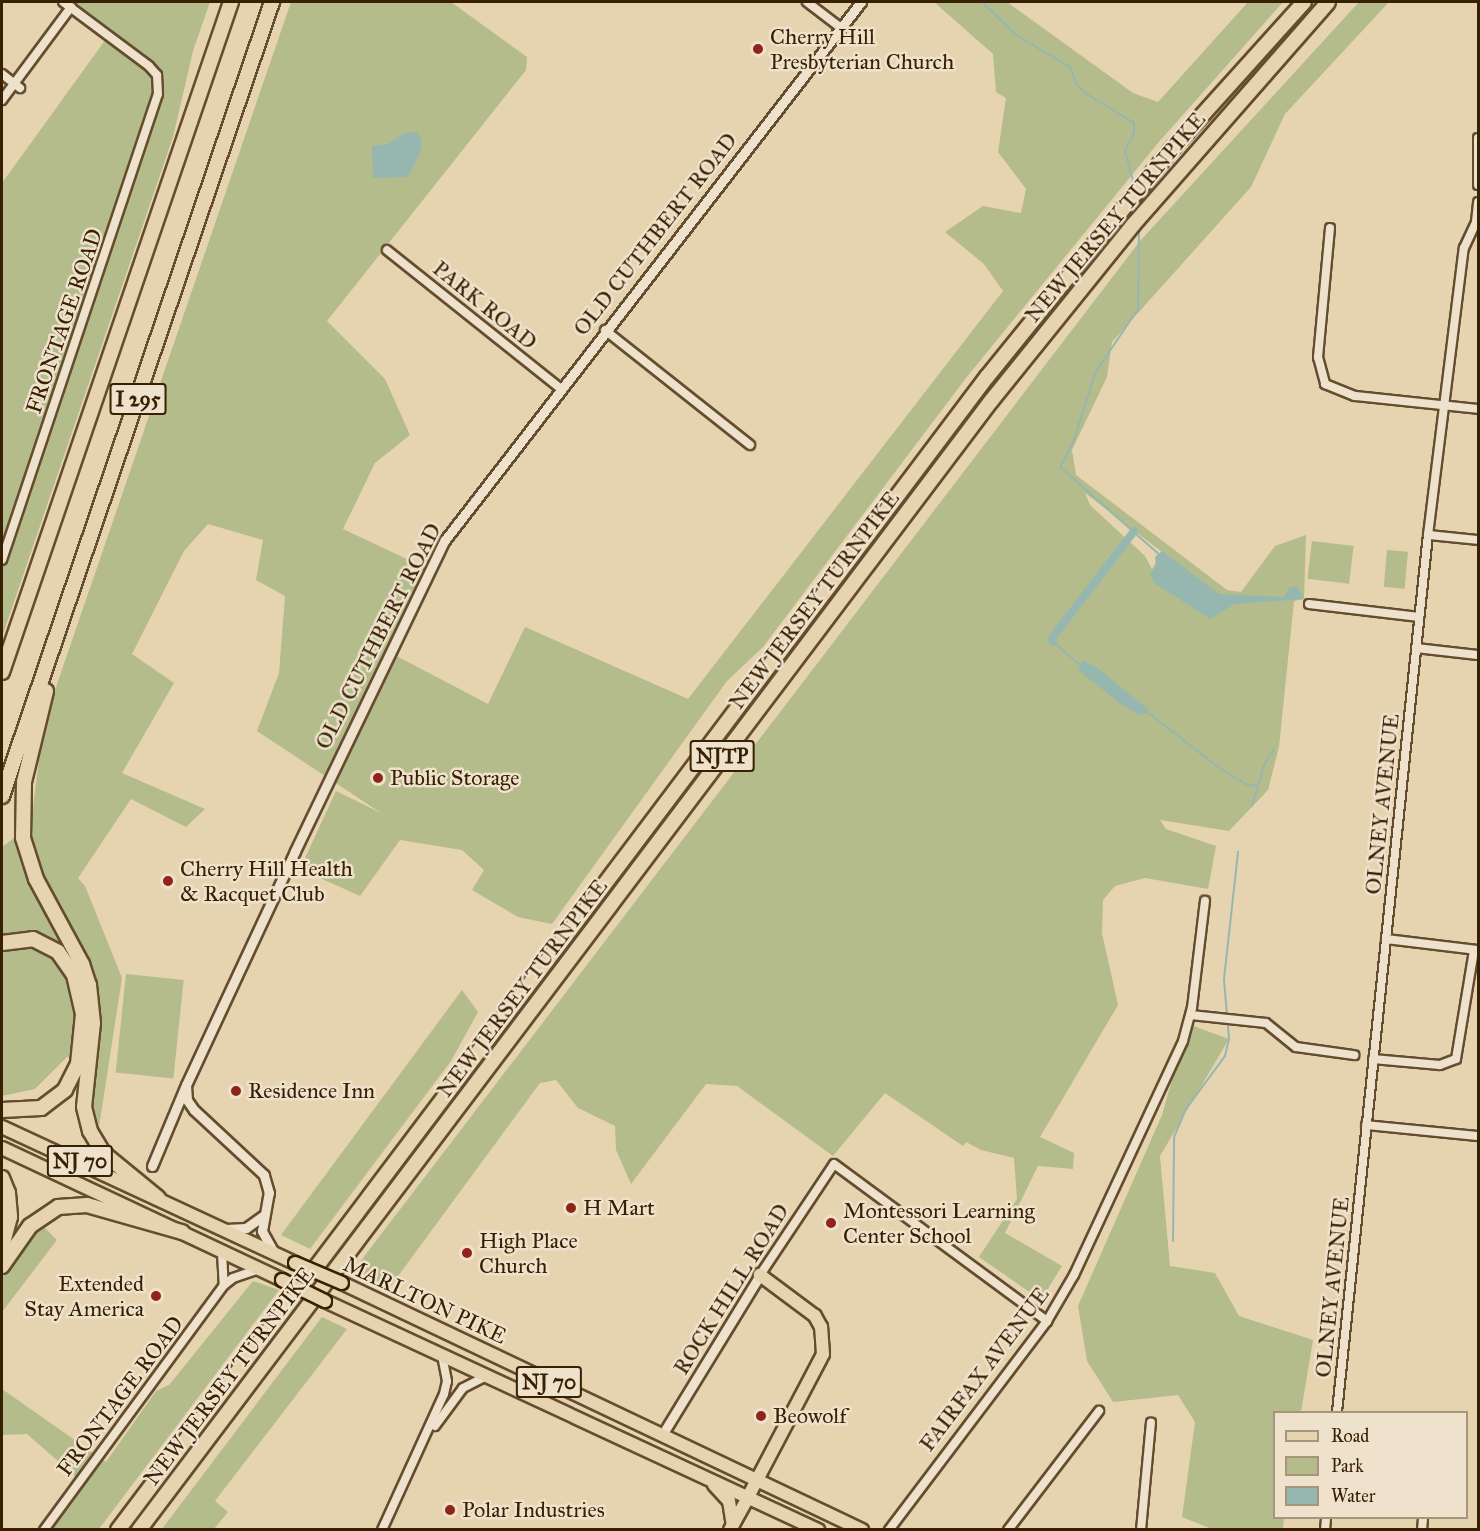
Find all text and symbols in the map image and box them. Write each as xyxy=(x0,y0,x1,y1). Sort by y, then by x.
place label: Cherry Hill Presbyterian Church xyxy=(770,23,954,74)
marker: Cherry Hill Presbyterian Church xyxy=(751,42,765,56)
street label: NEW JERSEY TURNPIKE xyxy=(1019,106,1211,328)
street label: OLD CUTHBERT ROAD xyxy=(568,127,742,341)
street label: FRONTAGE ROAD xyxy=(20,225,108,417)
street label: PARK ROAD xyxy=(428,255,542,355)
road number: I 295 xyxy=(110,381,166,417)
street label: NEW JERSEY TURNPIKE xyxy=(723,485,905,715)
street label: OLD CUTHBERT ROAD xyxy=(309,519,447,753)
street label: OLNEY AVENUE xyxy=(1359,712,1405,896)
road number: NJTP xyxy=(689,738,755,774)
place label: Public Storage xyxy=(390,765,519,791)
marker: Public Storage xyxy=(371,771,385,785)
place label: Cherry Hill Health & Racquet Club xyxy=(180,855,353,906)
street label: NEW JERSEY TURNPIKE xyxy=(431,873,613,1103)
marker: Cherry Hill Health & Racquet Club xyxy=(161,874,175,888)
place label: Residence Inn xyxy=(248,1078,375,1104)
marker: Residence Inn xyxy=(229,1084,243,1098)
road number: NJ 70 xyxy=(46,1143,115,1179)
place label: H Mart xyxy=(583,1195,655,1221)
street label: OLNEY AVENUE xyxy=(1309,1195,1355,1379)
place label: Montessori Learning Center School xyxy=(843,1197,1035,1248)
street label: ROCK HILL ROAD xyxy=(668,1199,794,1379)
marker: H Mart xyxy=(564,1201,578,1215)
marker: Montessori Learning Center School xyxy=(824,1216,838,1230)
place label: High Place Church xyxy=(479,1227,578,1278)
marker: High Place Church xyxy=(460,1246,474,1260)
street label: MARLTON PIKE xyxy=(339,1251,511,1349)
street label: NEW JERSEY TURNPIKE xyxy=(138,1261,320,1491)
place label: Extended Stay America xyxy=(24,1270,144,1322)
street label: FAIRFAX AVENUE xyxy=(914,1282,1054,1456)
marker: Extended Stay America xyxy=(149,1289,163,1303)
street label: FRONTAGE ROAD xyxy=(51,1311,189,1481)
road number: NJ 70 xyxy=(514,1364,584,1400)
place label: Beowolf xyxy=(773,1403,847,1429)
marker: Beowolf xyxy=(754,1409,768,1423)
legend xyxy=(1273,1411,1468,1519)
text: Road xyxy=(1331,1425,1369,1447)
text: Park xyxy=(1331,1455,1364,1477)
text: Water xyxy=(1331,1485,1375,1507)
place label: Polar Industries xyxy=(462,1497,605,1523)
marker: Polar Industries xyxy=(443,1503,457,1517)

